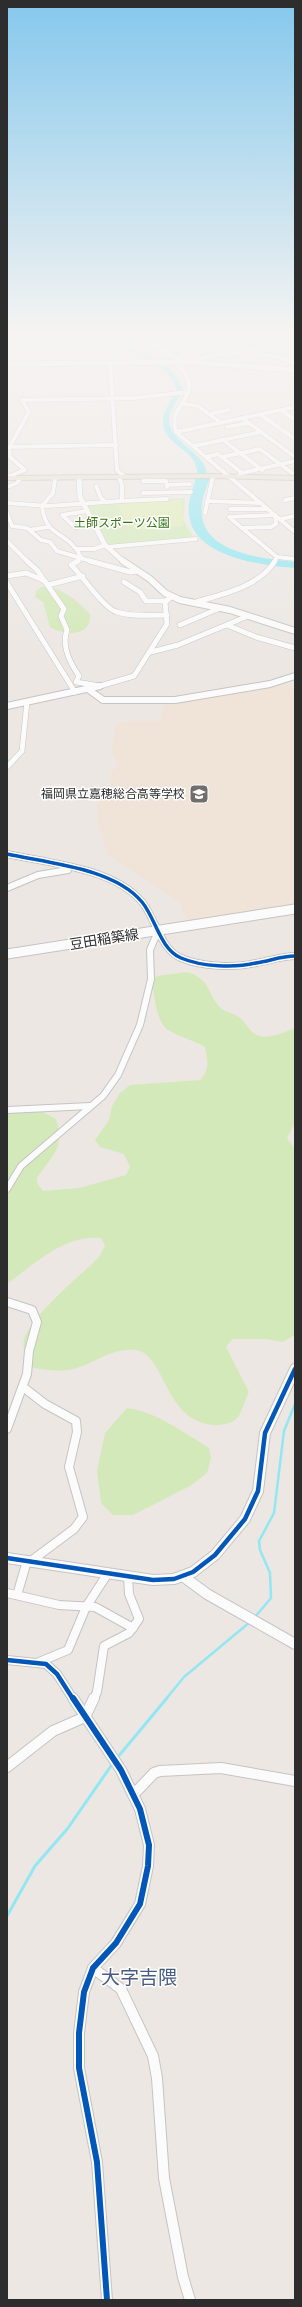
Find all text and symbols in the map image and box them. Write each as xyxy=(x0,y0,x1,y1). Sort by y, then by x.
park label: 土師スポーツ公園 xyxy=(74,515,170,530)
school or university icon: 福岡県立嘉穂総合高等学校 xyxy=(188,783,210,805)
place label: 福岡県立嘉穂総合高等学校 xyxy=(41,786,185,801)
street label: 豆田稲築線 xyxy=(68,925,140,953)
district label: 大字吉隈 xyxy=(101,1965,177,1989)

